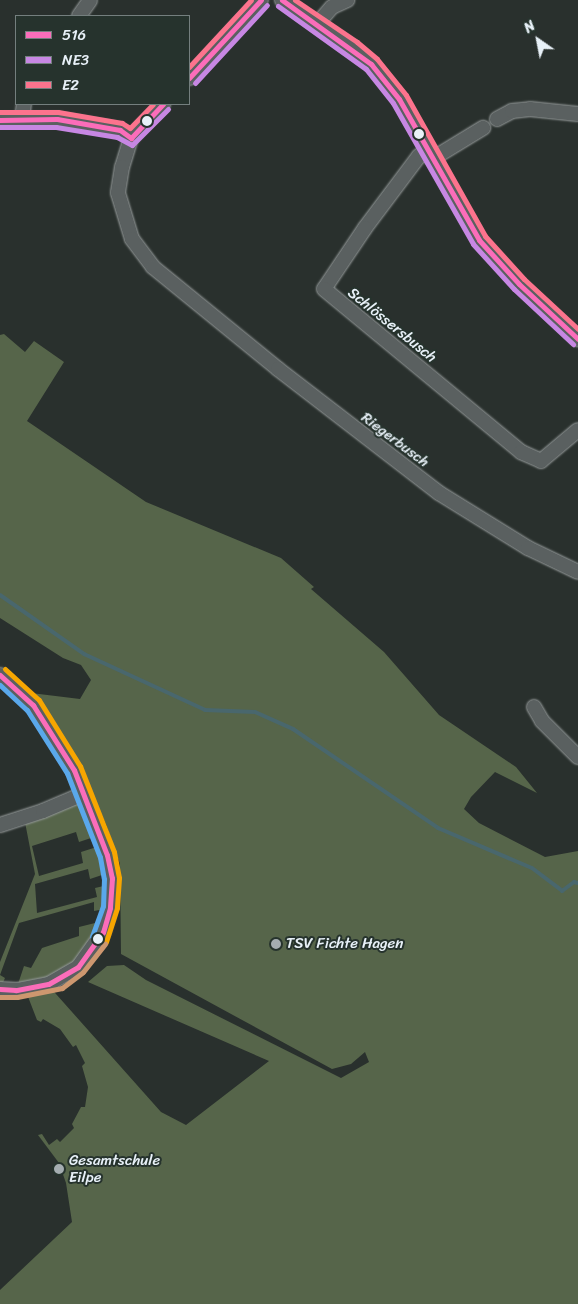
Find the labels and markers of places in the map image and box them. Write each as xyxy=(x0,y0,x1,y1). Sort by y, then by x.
unlabelled marker xyxy=(142,116,152,126)
unlabelled marker xyxy=(414,129,424,139)
unlabelled marker xyxy=(93,934,103,944)
place label: TSV Fichte Hagen xyxy=(286,935,403,953)
marker: TSV Fichte Hagen xyxy=(270,938,282,950)
place label: Gesamtschule Eilpe xyxy=(69,1151,160,1186)
marker: Gesamtschule Eilpe xyxy=(53,1163,65,1175)

